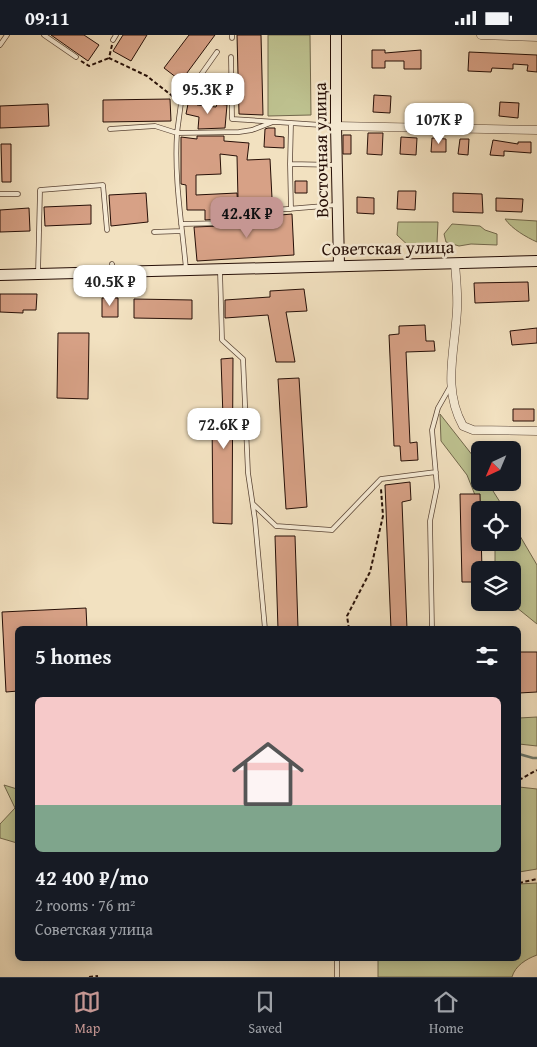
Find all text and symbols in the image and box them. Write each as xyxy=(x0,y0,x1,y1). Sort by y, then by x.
text: 09:11 xyxy=(25,4,70,32)
pin: 95.3K ₽ xyxy=(162,73,254,115)
text: 95.3K ₽ xyxy=(182,77,234,101)
street label: Восточная улица xyxy=(306,82,335,218)
pin: 107K ₽ xyxy=(398,103,480,145)
text: 107K ₽ xyxy=(416,107,462,131)
pin: 42.4K ₽ xyxy=(201,197,293,239)
text: 42.4K ₽ xyxy=(221,201,273,225)
street label: Советская улица xyxy=(322,233,455,262)
pin: 40.5K ₽ xyxy=(64,265,156,307)
text: 40.5K ₽ xyxy=(84,269,136,293)
pin: 72.6K ₽ xyxy=(178,407,270,450)
text: 72.6K ₽ xyxy=(198,412,250,436)
north arrow xyxy=(471,441,521,491)
map controls xyxy=(471,441,521,611)
button: locate xyxy=(471,501,521,551)
button: layers xyxy=(471,561,521,611)
text: 5 homes xyxy=(35,641,111,672)
icon: filters xyxy=(473,642,501,670)
icon: home xyxy=(223,729,313,819)
text: 42 400 ₽/mo xyxy=(35,862,149,893)
text: 2 rooms · 76 m² xyxy=(35,893,135,917)
text: Советская улица xyxy=(35,917,153,941)
tab: Map xyxy=(73,988,101,1038)
tab: Saved xyxy=(248,988,282,1038)
tab: Home xyxy=(429,988,464,1038)

